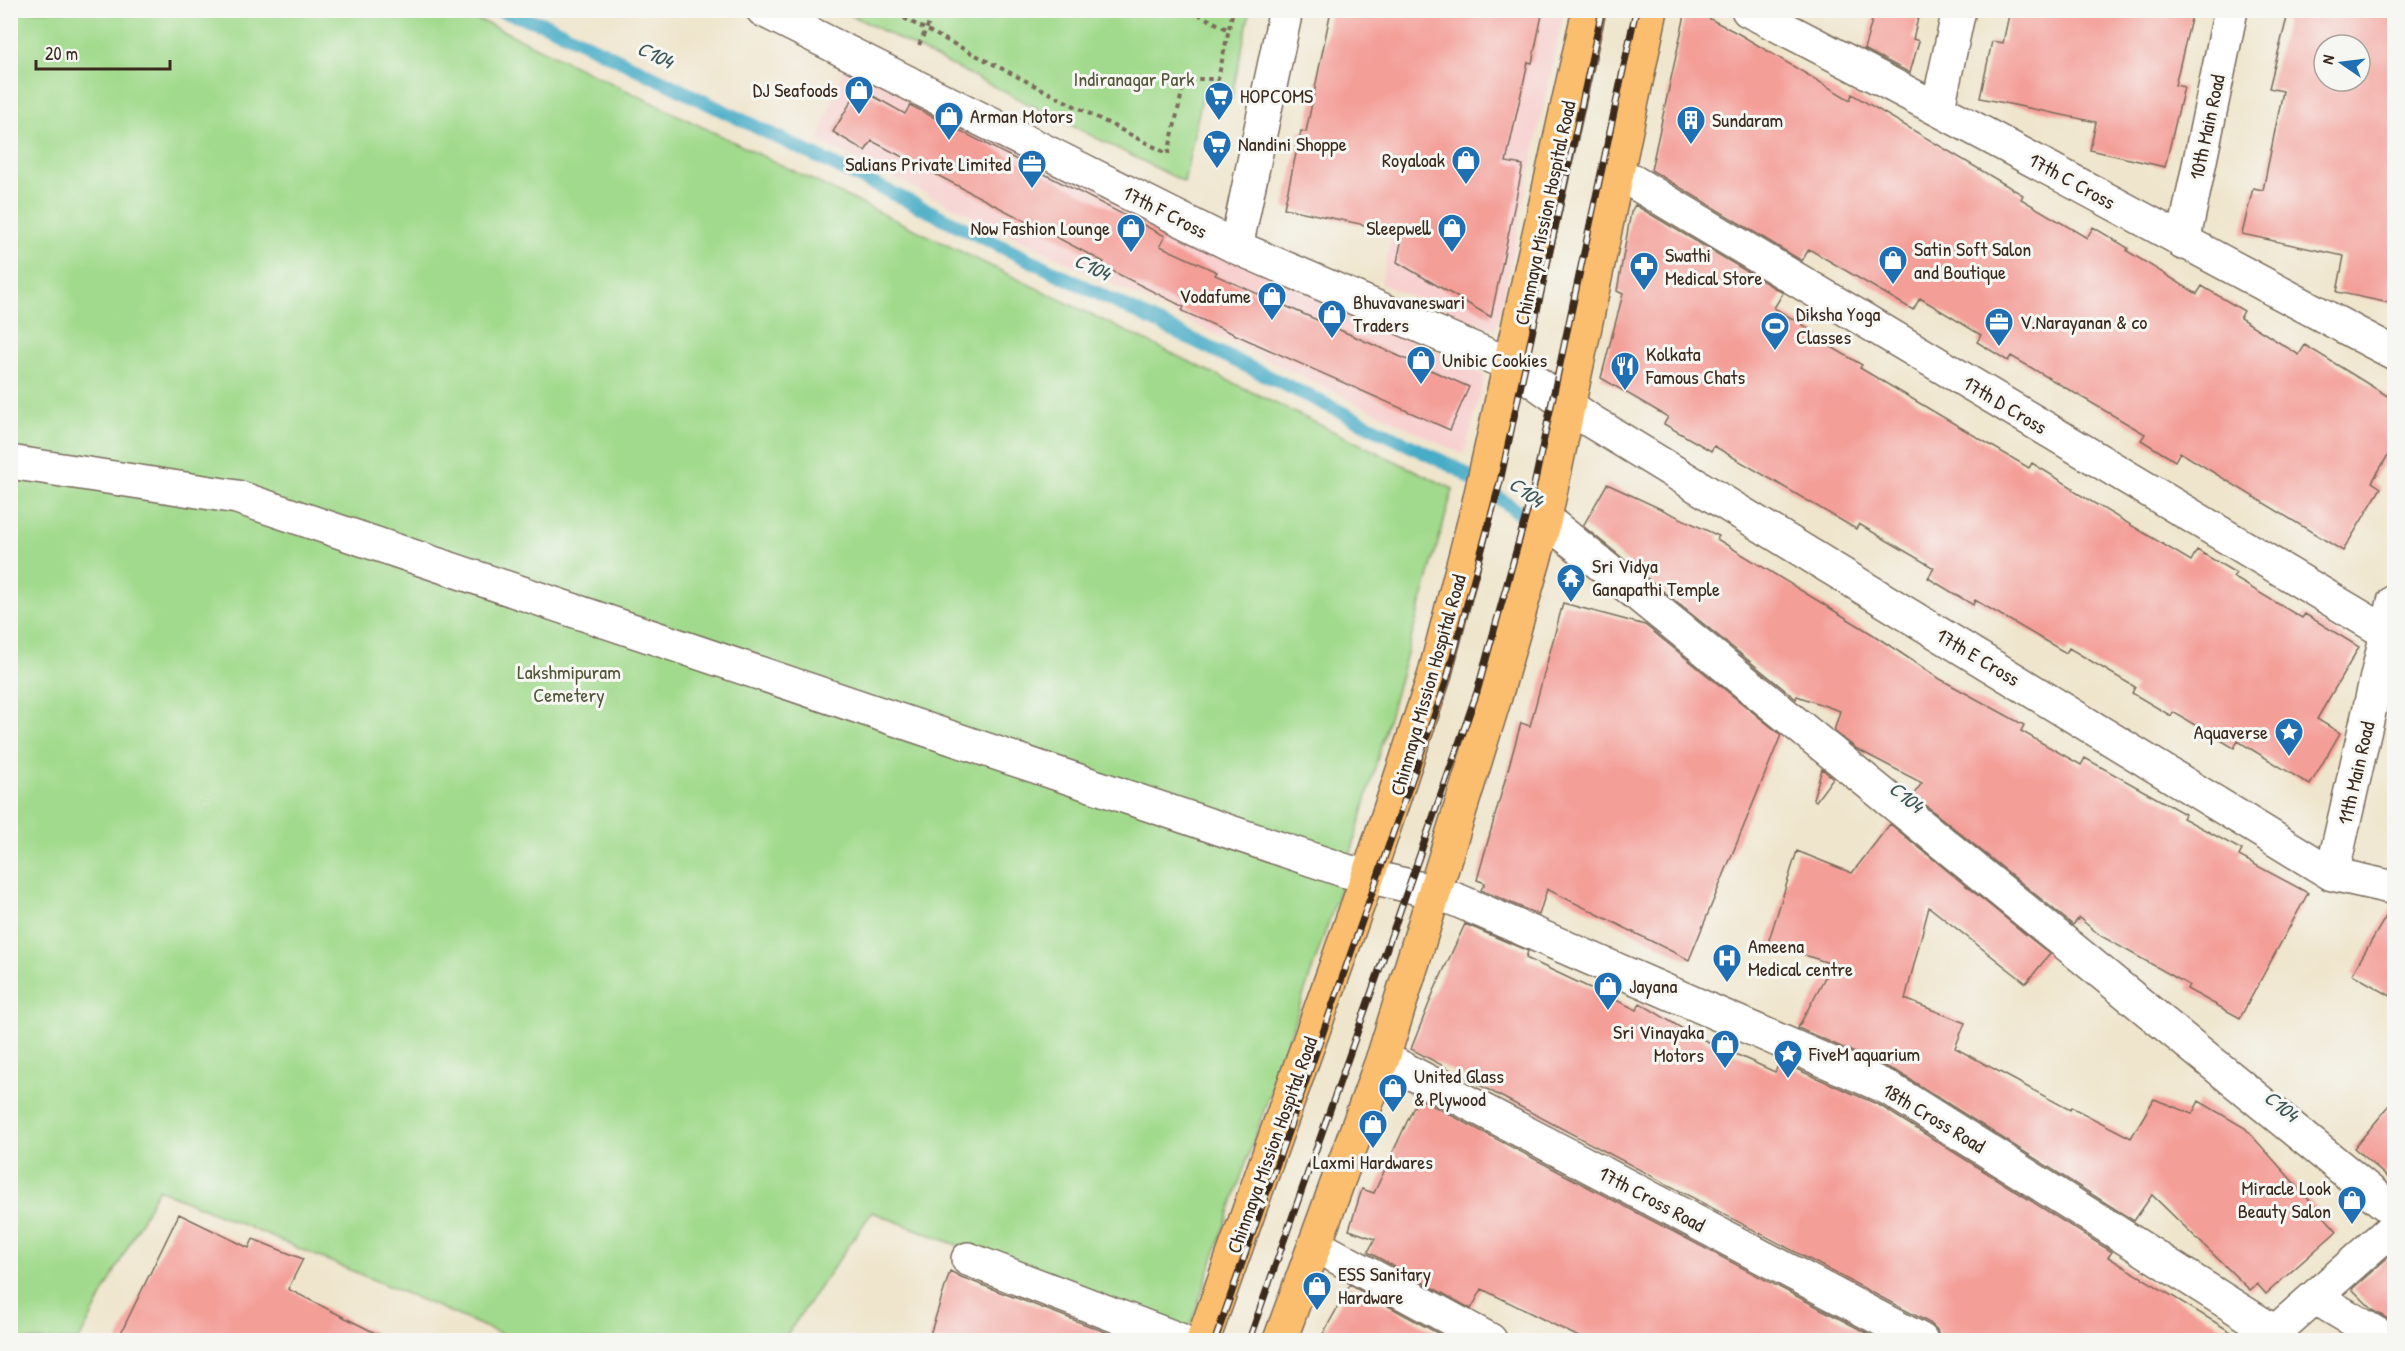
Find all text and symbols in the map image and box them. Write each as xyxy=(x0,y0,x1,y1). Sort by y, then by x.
scale bar xyxy=(36,33,170,71)
north arrow xyxy=(2312,33,2372,93)
water label: C104 xyxy=(632,34,680,76)
text: 20 m xyxy=(45,41,78,66)
text: N xyxy=(2316,52,2339,66)
park label: Indiranagar Park xyxy=(1074,65,1194,92)
street label: 10th Main Road xyxy=(2182,72,2231,182)
shop icon: DJ Seafoods xyxy=(843,74,875,116)
place label: DJ Seafoods xyxy=(753,76,838,103)
supermarket icon: HOPCOMS xyxy=(1203,80,1235,122)
place label: HOPCOMS xyxy=(1240,82,1313,109)
street label: Chinmaya Mission Hospital Road xyxy=(1508,98,1582,328)
shop icon: Arman Motors xyxy=(933,100,965,142)
place label: Arman Motors xyxy=(970,102,1073,129)
building icon: Sundaram xyxy=(1675,104,1707,146)
place label: Sundaram xyxy=(1712,106,1783,133)
supermarket icon: Nandini Shoppe xyxy=(1201,128,1233,170)
place label: Nandini Shoppe xyxy=(1238,130,1347,157)
shop icon: Royaloak xyxy=(1450,144,1482,186)
place label: Royaloak xyxy=(1382,146,1445,173)
street label: 17th C Cross xyxy=(2024,146,2120,215)
office icon: Salians Private Limited xyxy=(1016,148,1048,190)
place label: Salians Private Limited xyxy=(845,150,1011,177)
street label: 17th F Cross xyxy=(1118,179,1212,244)
shop icon: Now Fashion Lounge xyxy=(1115,212,1147,254)
shop icon: Sleepwell xyxy=(1436,212,1468,254)
place label: Now Fashion Lounge xyxy=(970,214,1110,241)
place label: Sleepwell xyxy=(1366,214,1431,241)
place label: Satin Soft Salon and Boutique xyxy=(1914,235,2031,285)
place label: Swathi Medical Store xyxy=(1665,241,1762,291)
shop icon: Satin Soft Salon and Boutique xyxy=(1877,244,1909,286)
water label: C104 xyxy=(1069,246,1117,288)
pharmacy icon: Swathi Medical Store xyxy=(1628,250,1660,292)
shop icon: Vodafume xyxy=(1256,280,1288,322)
place label: Vodafume xyxy=(1179,282,1251,309)
place label: Bhuvavaneswari Traders xyxy=(1353,288,1465,338)
shop icon: Bhuvavaneswari Traders xyxy=(1316,298,1348,340)
place label: Diksha Yoga Classes xyxy=(1796,300,1881,350)
office icon: V.Narayanan & co xyxy=(1983,306,2015,348)
place label: V.Narayanan & co xyxy=(2020,308,2147,335)
sports icon: Diksha Yoga Classes xyxy=(1759,310,1791,352)
place label: Kolkata Famous Chats xyxy=(1645,340,1745,390)
shop icon: Unibic Cookies xyxy=(1405,344,1437,386)
place label: Unibic Cookies xyxy=(1442,346,1547,373)
restaurant icon: Kolkata Famous Chats xyxy=(1609,350,1641,392)
street label: 17th D Cross xyxy=(1958,369,2052,440)
water label: C104 xyxy=(1503,469,1551,515)
place label: Sri Vidya Ganapathi Temple xyxy=(1592,552,1720,602)
temple icon: Sri Vidya Ganapathi Temple xyxy=(1555,562,1587,604)
street label: Chinmaya Mission Hospital Road xyxy=(1383,571,1472,799)
street label: 17th E Cross xyxy=(1932,621,2025,692)
park label: Lakshmipuram Cemetery xyxy=(517,658,621,708)
place icon: Aquaverse xyxy=(2273,716,2305,758)
place label: Aquaverse xyxy=(2194,718,2268,745)
street label: 11th Main Road xyxy=(2331,718,2381,827)
water label: C104 xyxy=(1883,774,1931,821)
place label: Ameena Medical centre xyxy=(1748,932,1853,982)
hospital icon: Ameena Medical centre xyxy=(1711,942,1743,984)
shop icon: Jayana xyxy=(1592,970,1624,1012)
place label: Jayana xyxy=(1629,972,1678,999)
place label: Sri Vinayaka Motors xyxy=(1613,1018,1704,1068)
shop icon: Sri Vinayaka Motors xyxy=(1709,1028,1741,1070)
street label: Chinmaya Mission Hospital Road xyxy=(1220,1033,1323,1257)
place icon: FiveM aquarium xyxy=(1772,1038,1804,1080)
place label: FiveM aquarium xyxy=(1808,1040,1920,1067)
place label: United Glass & Plywood xyxy=(1414,1062,1504,1112)
shop icon: United Glass & Plywood xyxy=(1377,1072,1409,1114)
street label: 18th Cross Road xyxy=(1878,1076,1991,1159)
water label: C104 xyxy=(2258,1083,2306,1130)
shop icon: Laxmi Hardwares xyxy=(1357,1108,1389,1150)
place label: Laxmi Hardwares xyxy=(1313,1148,1433,1175)
street label: 17th Cross Road xyxy=(1594,1159,1710,1238)
place label: Miracle Look Beauty Salon xyxy=(2238,1174,2331,1224)
shop icon: Miracle Look Beauty Salon xyxy=(2336,1184,2368,1226)
place label: ESS Sanitary Hardware xyxy=(1338,1260,1431,1310)
shop icon: ESS Sanitary Hardware xyxy=(1301,1270,1333,1312)

